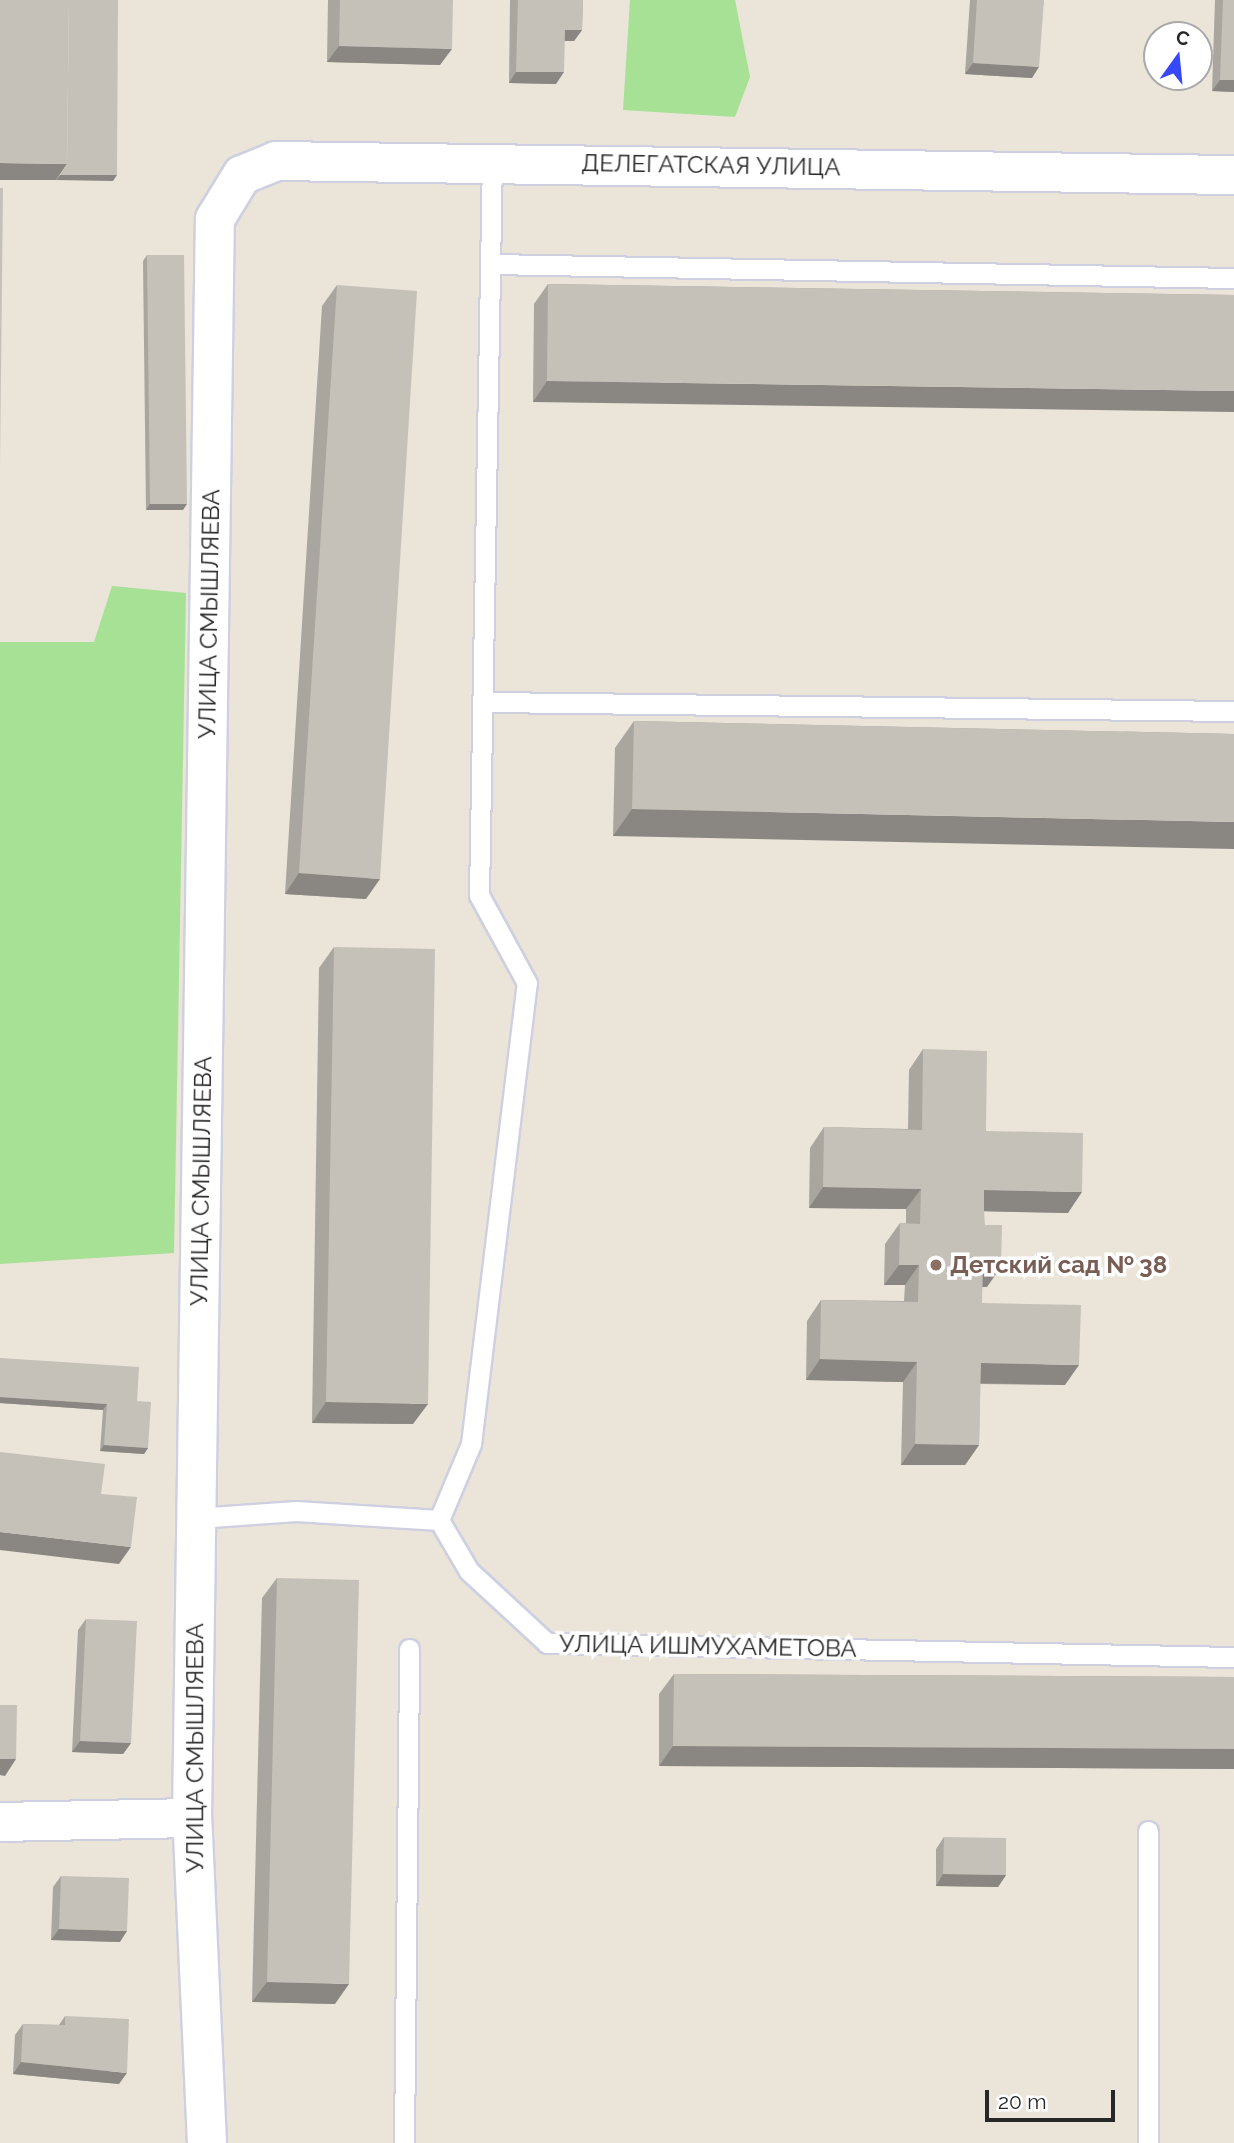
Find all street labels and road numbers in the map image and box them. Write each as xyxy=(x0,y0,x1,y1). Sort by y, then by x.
street label: ДЕЛЕГАТСКАЯ УЛИЦА xyxy=(581,148,841,182)
street label: УЛИЦА СМЫШЛЯЕВА xyxy=(192,489,226,739)
street label: УЛИЦА СМЫШЛЯЕВА xyxy=(184,1056,218,1306)
street label: УЛИЦА СМЫШЛЯЕВА xyxy=(181,1623,209,1873)
street label: УЛИЦА ИШМУХАМЕТОВА xyxy=(559,1629,857,1663)

